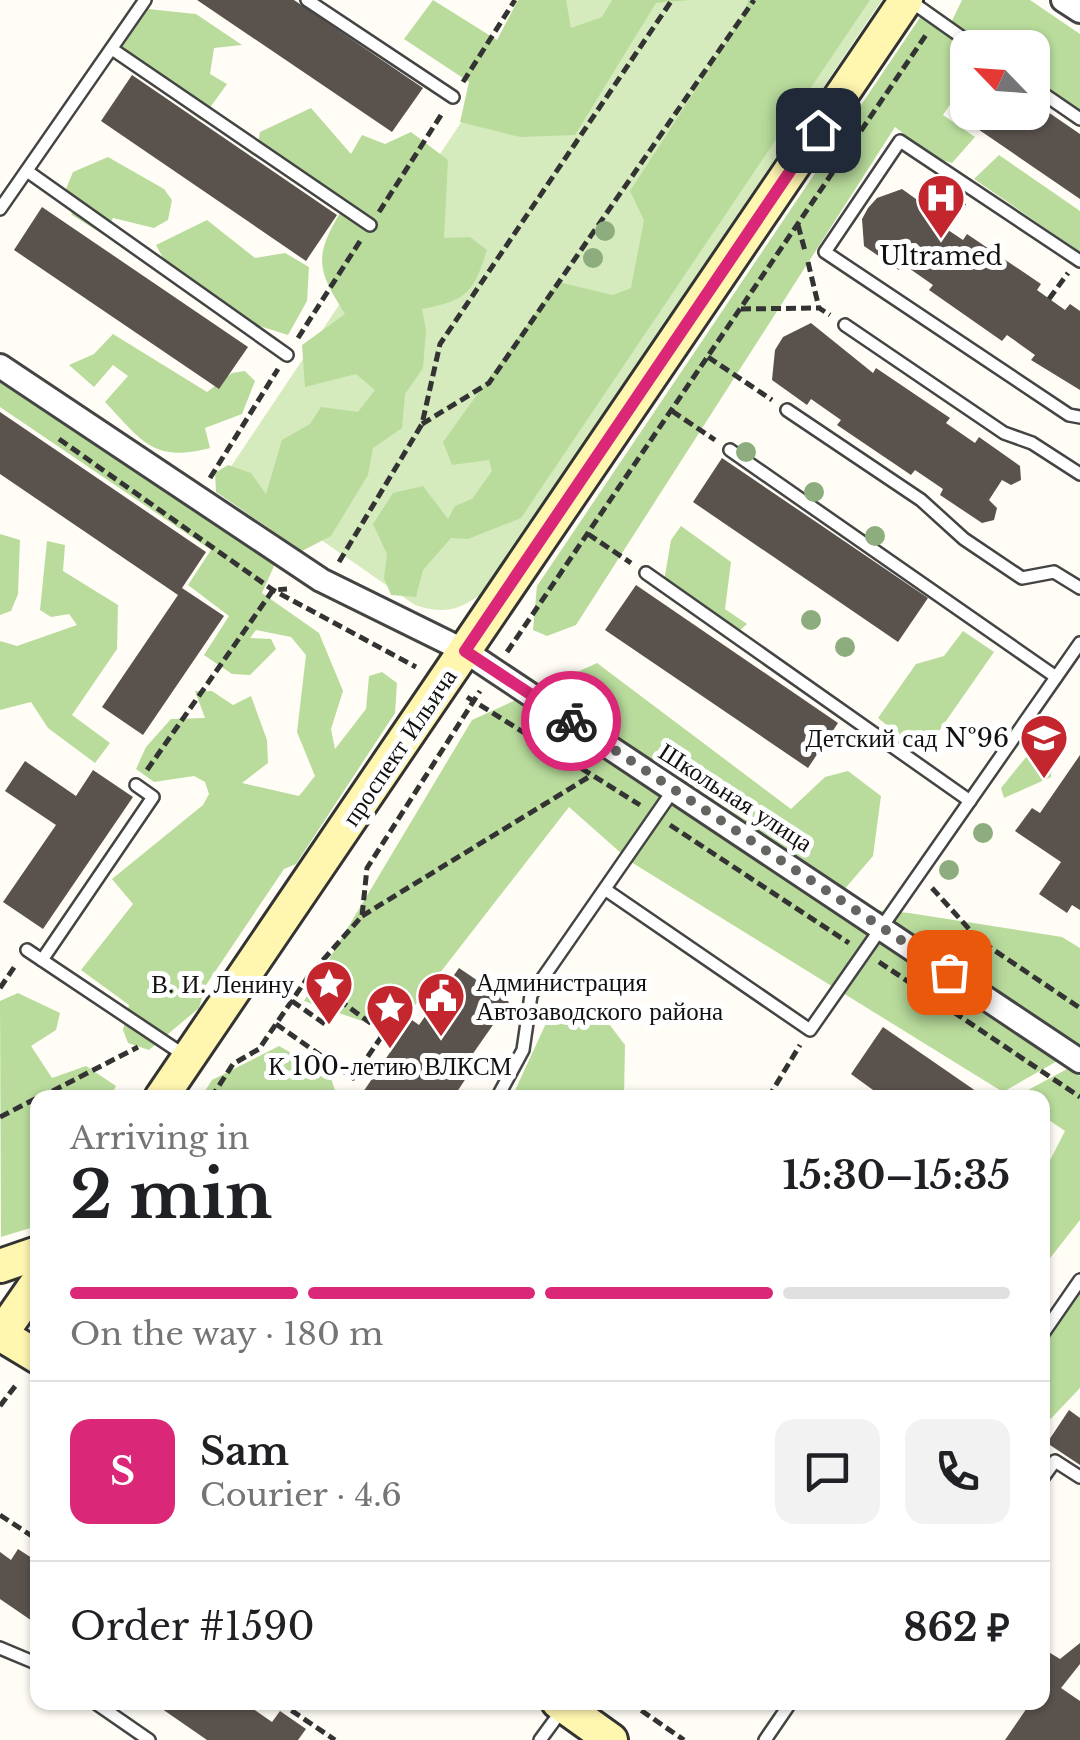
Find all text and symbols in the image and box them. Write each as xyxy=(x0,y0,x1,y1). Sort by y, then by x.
north arrow xyxy=(950,30,1050,130)
map controls xyxy=(950,30,1050,130)
pin xyxy=(776,88,861,173)
icon: home xyxy=(791,103,846,158)
hospital icon: Ultramed xyxy=(915,172,967,240)
place label: Ultramed xyxy=(880,241,1003,272)
street label: проспект Ильича xyxy=(335,663,464,832)
courier xyxy=(521,671,621,771)
icon: bike xyxy=(544,694,599,749)
school or university icon: Детский сад №96 xyxy=(1018,712,1070,780)
place label: Детский сад №96 xyxy=(805,723,1009,754)
street label: Школьная улица xyxy=(653,736,818,859)
pin xyxy=(907,930,992,1015)
icon: bag xyxy=(922,945,977,1000)
place icon: В. И. Ленину xyxy=(303,958,355,1026)
place label: Администрация Автозаводского района xyxy=(476,967,723,1027)
place label: В. И. Ленину xyxy=(151,969,294,1000)
public building icon: Администрация Автозаводского района xyxy=(415,970,467,1038)
place icon: К 100-летию ВЛКСМ xyxy=(364,982,416,1050)
place label: К 100-летию ВЛКСМ xyxy=(268,1051,512,1082)
text: Arriving in xyxy=(70,1118,249,1158)
text: 15:30–15:35 xyxy=(783,1152,1010,1199)
text: 2 min xyxy=(70,1155,272,1236)
text: On the way · 180 m xyxy=(70,1314,383,1354)
button: chat xyxy=(775,1419,880,1524)
button: phone xyxy=(905,1419,1010,1524)
text: Sam xyxy=(200,1428,289,1475)
text: S xyxy=(110,1448,135,1495)
text: Courier · 4.6 xyxy=(200,1475,402,1515)
text: Order #1590 xyxy=(70,1603,315,1650)
text: 862 ₽ xyxy=(903,1604,1010,1651)

